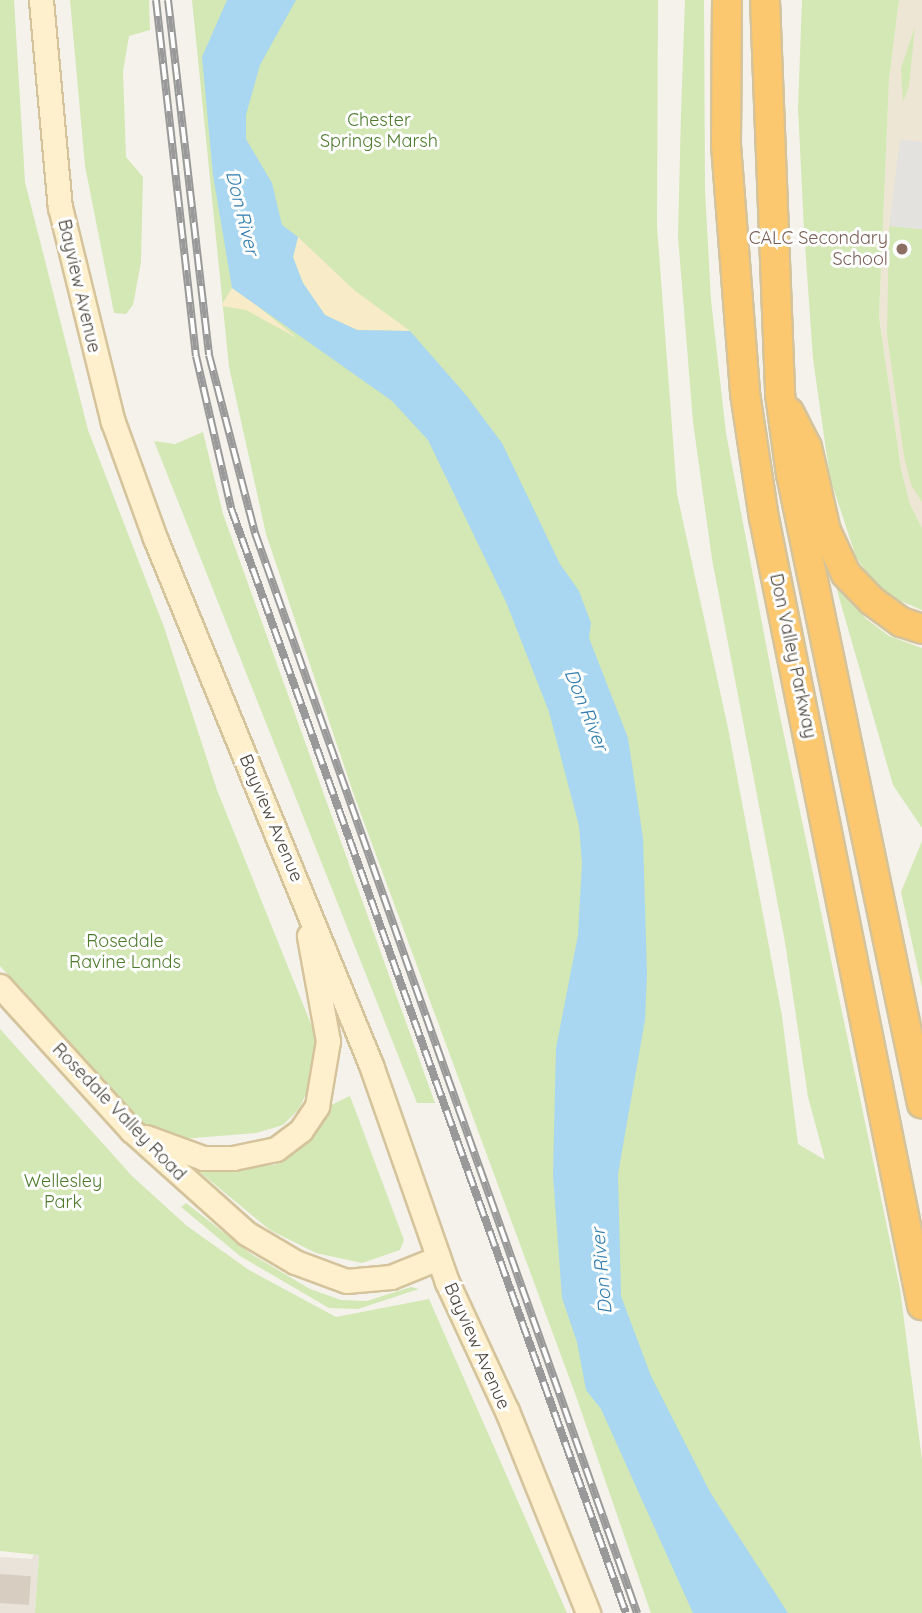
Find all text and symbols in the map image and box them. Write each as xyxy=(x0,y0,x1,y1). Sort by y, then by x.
park label: Chester Springs Marsh xyxy=(320,110,438,152)
water label: Don River xyxy=(221,168,263,258)
street label: Bayview Avenue xyxy=(53,217,105,355)
place label: CALC Secondary School xyxy=(749,228,888,270)
marker: CALC Secondary School xyxy=(894,241,910,257)
street label: Don Valley Parkway xyxy=(765,572,821,740)
water label: Don River xyxy=(559,666,613,754)
street label: Bayview Avenue xyxy=(234,751,308,885)
park label: Rosedale Ravine Lands xyxy=(69,931,181,974)
street label: Rosedale Valley Road xyxy=(48,1039,190,1185)
park label: Wellesley Park xyxy=(24,1171,102,1214)
water label: Don River xyxy=(587,1227,617,1315)
street label: Bayview Avenue xyxy=(439,1279,515,1413)

